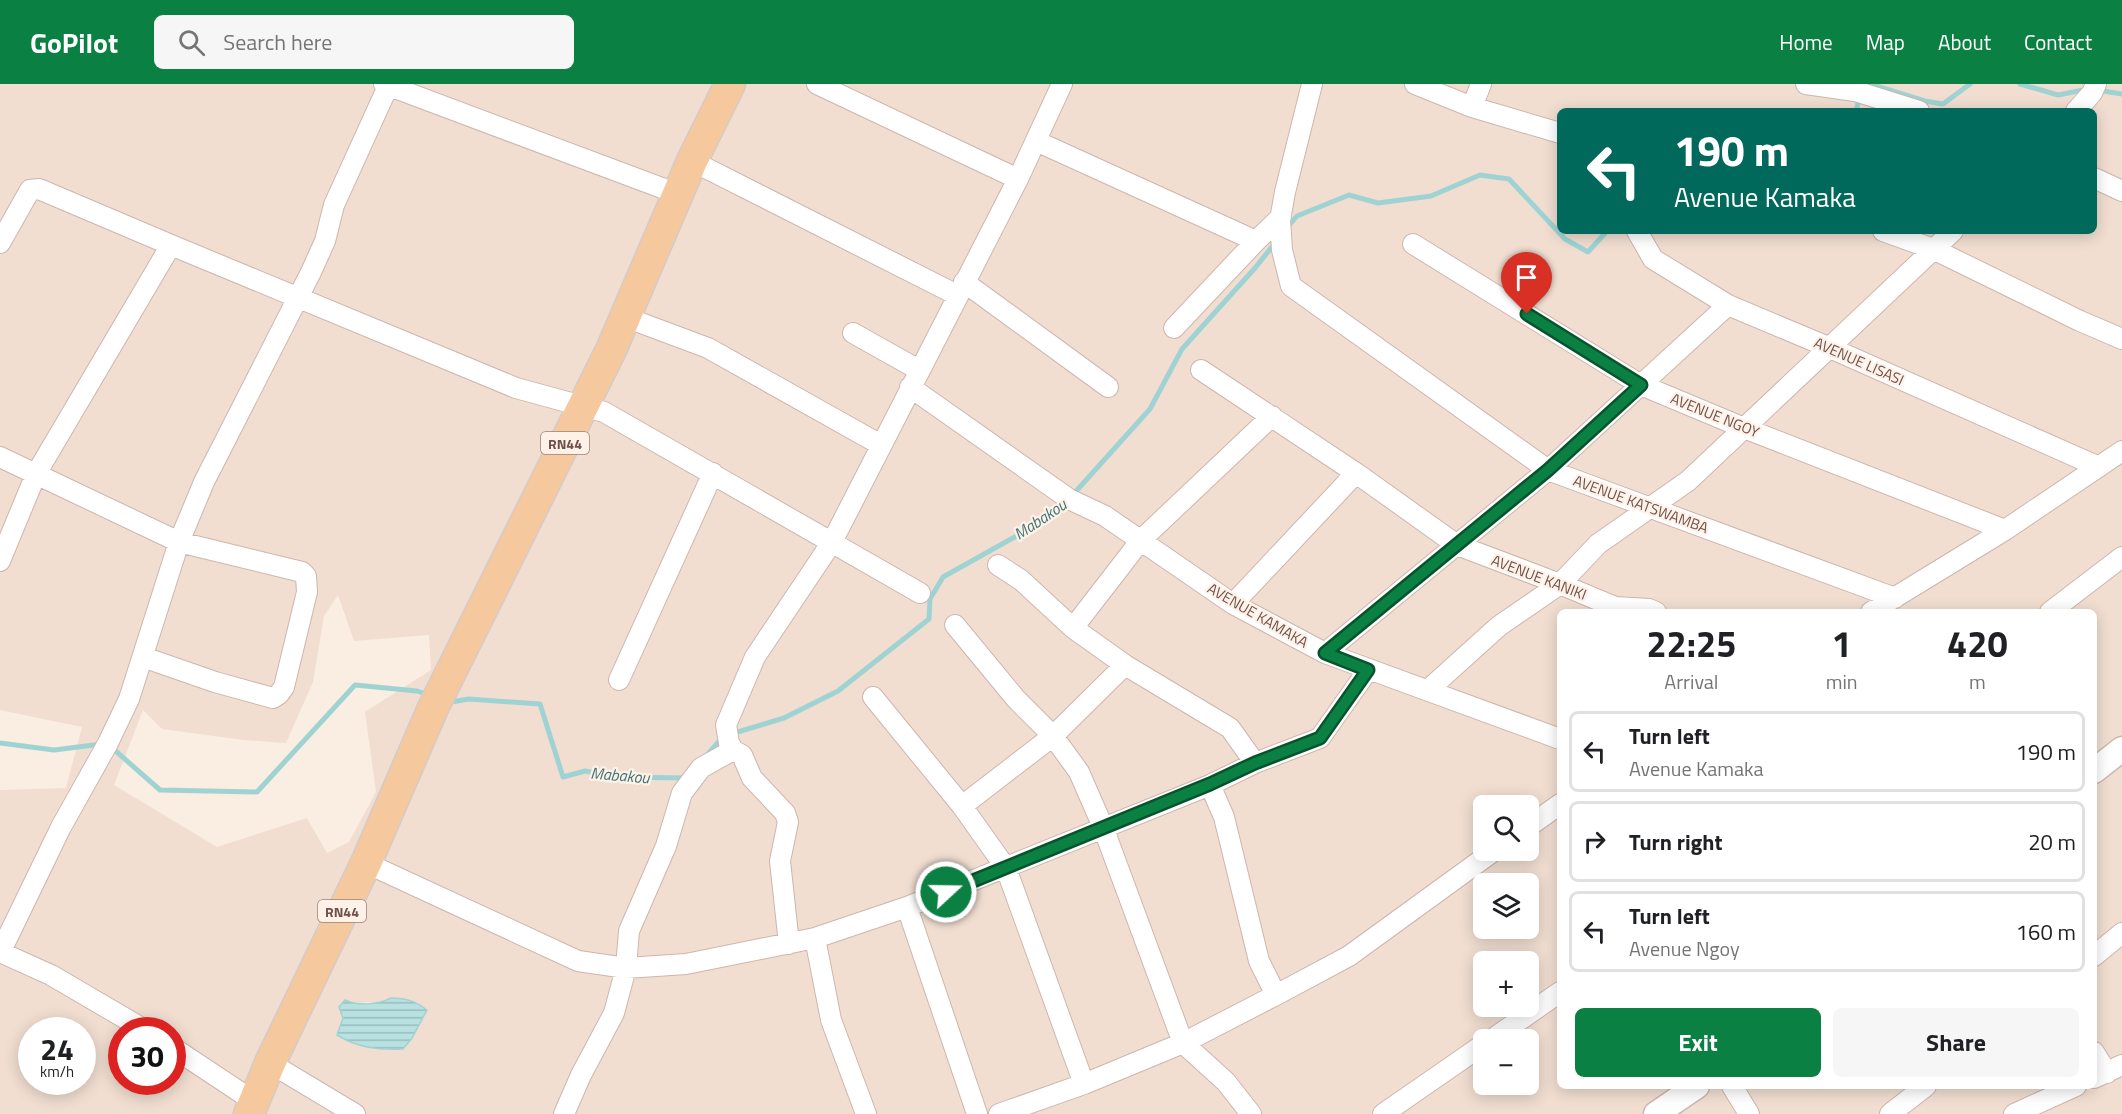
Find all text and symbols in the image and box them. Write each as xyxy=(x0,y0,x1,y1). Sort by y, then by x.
search box xyxy=(154,15,574,69)
text: GoPilot xyxy=(30,21,118,64)
text: Search here xyxy=(223,25,332,59)
icon: search xyxy=(175,26,208,59)
text: Home xyxy=(1779,26,1833,58)
text: Map xyxy=(1866,26,1905,58)
text: About xyxy=(1938,26,1991,58)
text: Contact xyxy=(2024,26,2092,58)
text: 190 m xyxy=(1674,118,1789,182)
icon: left xyxy=(1575,132,1653,210)
text: Avenue Kamaka xyxy=(1674,176,1856,217)
pin xyxy=(1501,252,1552,314)
icon: arrive xyxy=(1510,261,1543,294)
street label: AVENUE LISASI xyxy=(1810,331,1908,391)
street label: AVENUE NGOY xyxy=(1667,387,1763,443)
road number: RN44 xyxy=(541,432,589,454)
street label: AVENUE KATSWAMBA xyxy=(1570,469,1712,539)
water label: Mabakou xyxy=(1009,492,1072,545)
street label: AVENUE KANIKI xyxy=(1488,548,1590,606)
street label: AVENUE KAMAKA xyxy=(1203,577,1313,653)
text: 22:25 xyxy=(1646,616,1736,671)
text: 1 xyxy=(1832,616,1852,671)
text: 420 xyxy=(1947,616,2008,671)
text: Arrival xyxy=(1664,666,1719,697)
text: min xyxy=(1826,666,1858,697)
text: m xyxy=(1969,666,1986,697)
text: Turn left xyxy=(1629,719,1710,753)
icon: left xyxy=(1578,735,1611,768)
text: 190 m xyxy=(2016,735,2076,769)
text: Avenue Kamaka xyxy=(1629,753,1764,784)
water label: Mabakou xyxy=(589,760,652,790)
map controls xyxy=(1473,795,1539,1095)
button: search xyxy=(1473,795,1539,861)
icon: right xyxy=(1578,825,1611,858)
text: Turn right xyxy=(1629,825,1723,859)
text: 20 m xyxy=(2028,825,2076,859)
position arrow xyxy=(914,860,978,924)
button: layers xyxy=(1473,873,1539,939)
text: Turn left xyxy=(1629,899,1710,933)
road number: RN44 xyxy=(318,900,366,922)
icon: left xyxy=(1578,915,1611,948)
text: 160 m xyxy=(2016,915,2076,949)
text: Avenue Ngoy xyxy=(1629,933,1740,964)
button: + xyxy=(1473,951,1539,1017)
button: Exit xyxy=(1575,1008,1821,1077)
button: Share xyxy=(1833,1008,2079,1077)
speed limit sign: 30 xyxy=(108,1017,186,1095)
text: 24 xyxy=(40,1026,74,1072)
button: − xyxy=(1473,1029,1539,1095)
text: km/h xyxy=(40,1060,74,1083)

